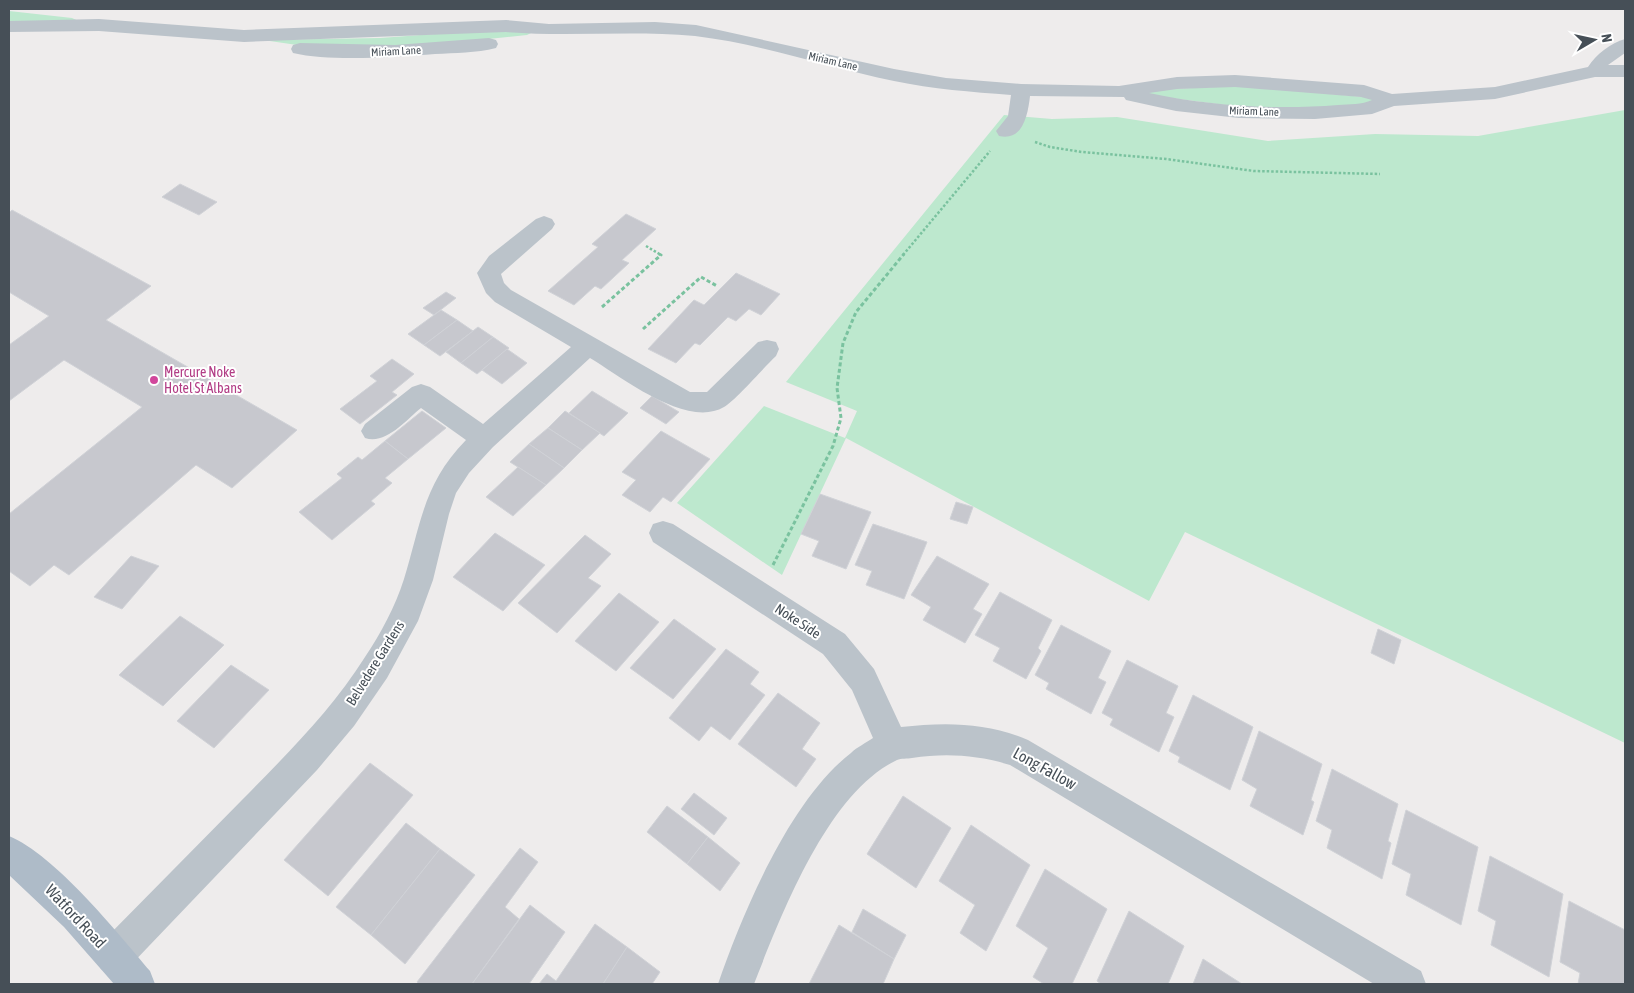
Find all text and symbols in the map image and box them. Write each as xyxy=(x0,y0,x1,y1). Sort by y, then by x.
north arrow xyxy=(1569,15,1619,65)
text: N xyxy=(1598,33,1615,43)
street label: Miriam Lane xyxy=(371,44,421,58)
street label: Miriam Lane xyxy=(807,50,859,72)
street label: Miriam Lane xyxy=(1229,104,1279,118)
place label: Mercure Noke Hotel St Albans xyxy=(164,364,242,396)
marker: Mercure Noke Hotel St Albans xyxy=(148,374,160,386)
street label: Noke Side xyxy=(772,600,824,642)
street label: Belvedere Gardens xyxy=(343,618,407,708)
street label: Long Fallow xyxy=(1010,743,1080,794)
street label: Watford Road xyxy=(42,881,110,951)

